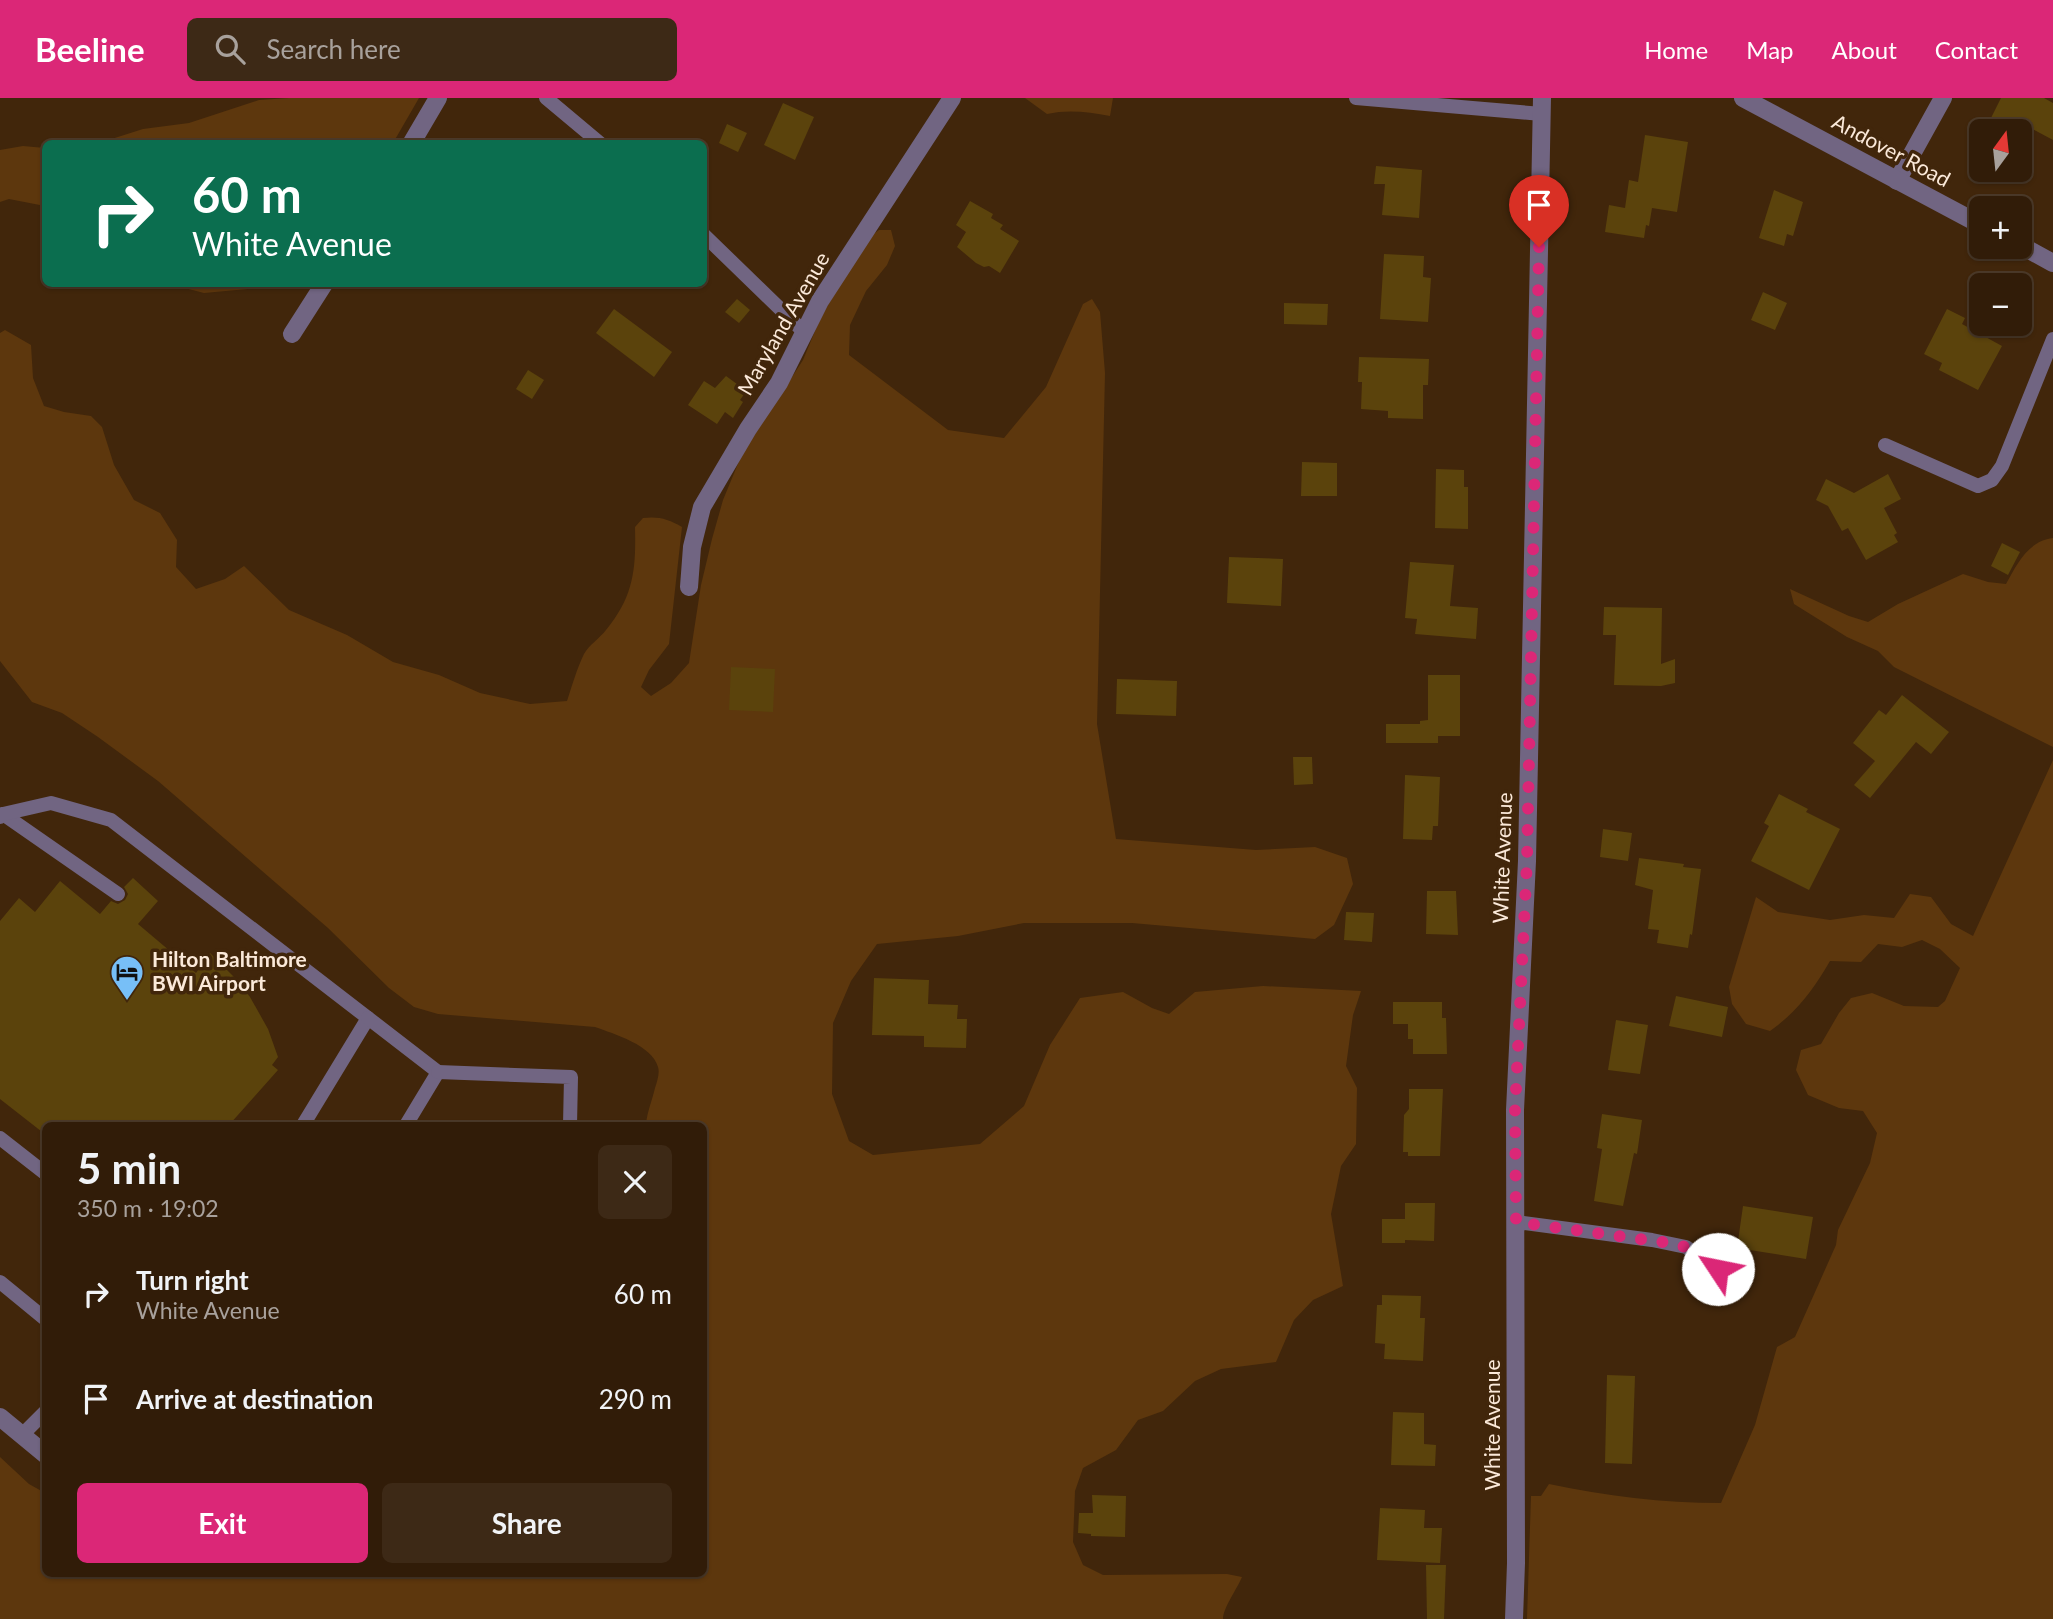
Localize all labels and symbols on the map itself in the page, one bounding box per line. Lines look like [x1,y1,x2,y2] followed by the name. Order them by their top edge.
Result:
[1828,108,1955,191] street label: Andover Road
[1969,119,2032,182] north arrow
[1509,175,1569,247] pin
[732,247,834,399] street label: Maryland Avenue
[1487,792,1516,924] street label: White Avenue
[152,946,307,995] place label: Hilton Baltimore BWI Airport
[108,953,146,1002] hotel icon: Hilton Baltimore BWI Airport
[1681,1232,1755,1306] position arrow
[1479,1359,1504,1491] street label: White Avenue

